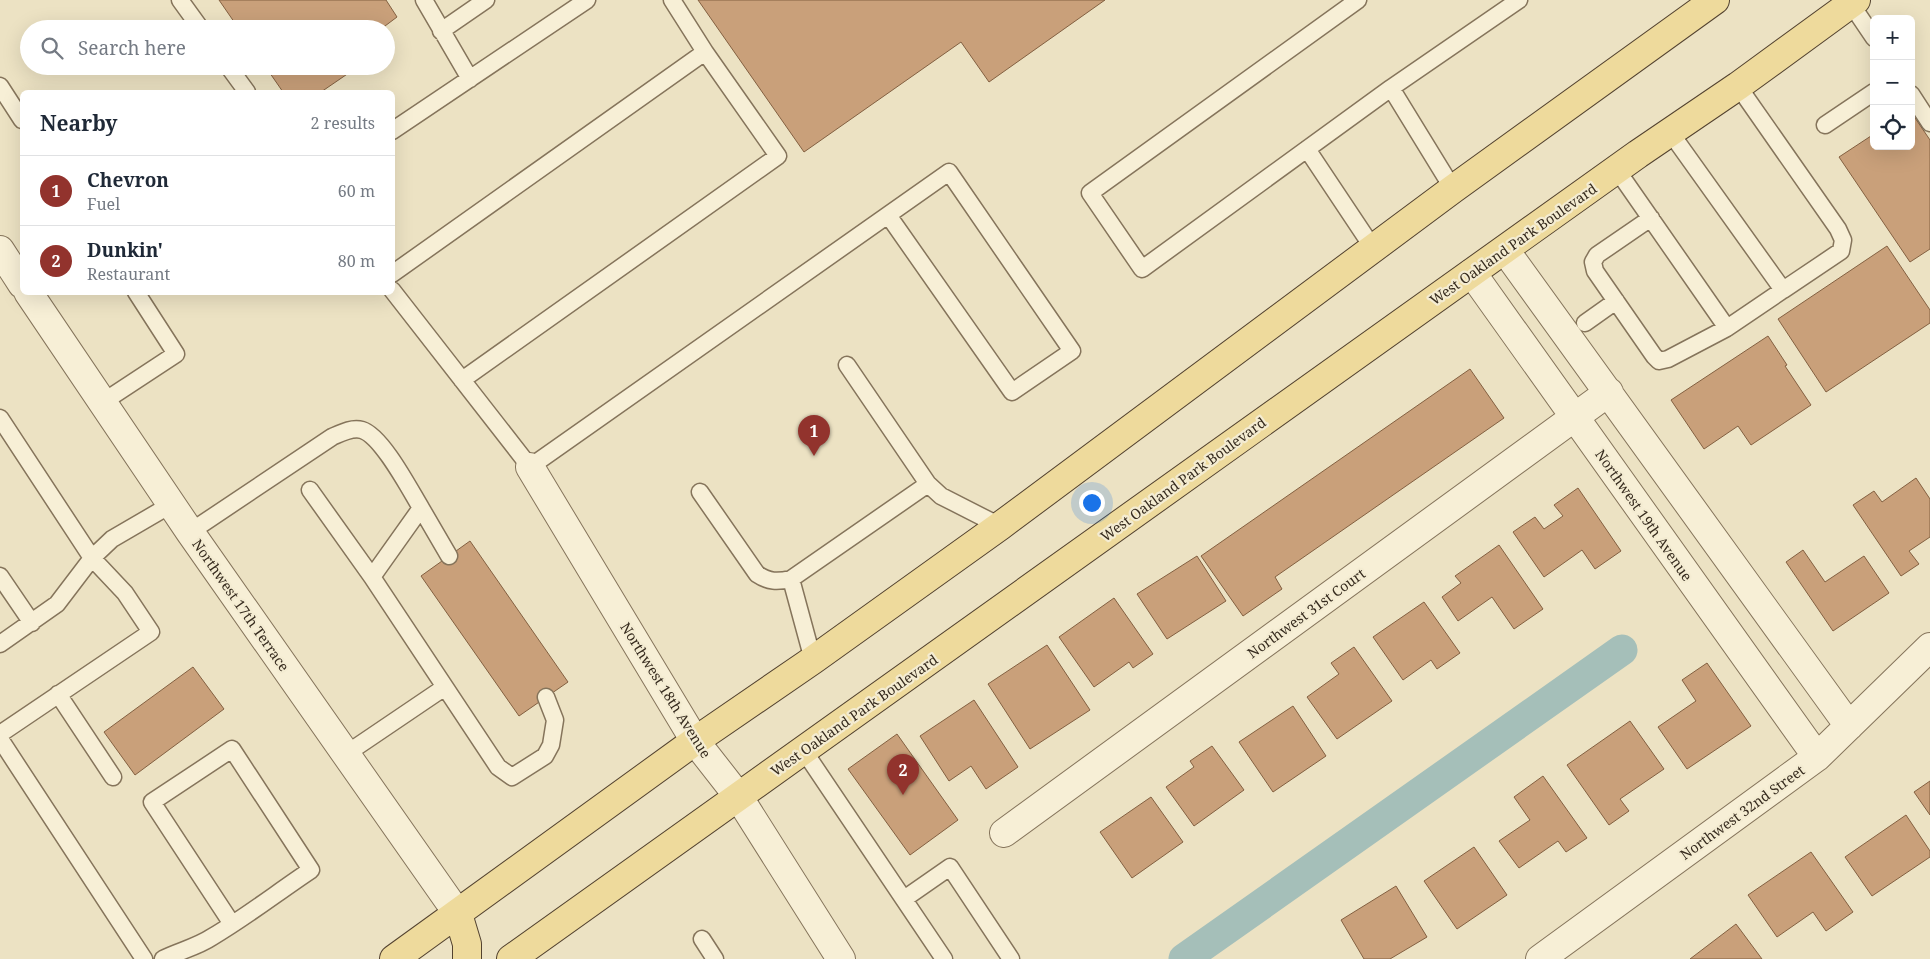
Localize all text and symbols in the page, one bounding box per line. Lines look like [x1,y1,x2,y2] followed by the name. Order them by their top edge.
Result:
[1870,15,1915,150] map controls
[1870,15,1915,60] button: +
[20,20,395,75] search box
[38,34,66,62] icon: search
[78,35,186,61] text: Search here
[1870,60,1915,105] button: −
[1870,105,1915,150] button: locate
[40,109,118,137] text: Nearby
[311,112,375,134] text: 2 results
[87,167,169,193] text: Chevron
[1426,179,1601,309] street label: West Oakland Park Boulevard
[51,180,61,202] text: 1
[338,180,375,202] text: 60 m
[87,193,120,215] text: Fuel
[87,237,163,263] text: Dunkin'
[51,250,61,272] text: 2
[338,250,375,272] text: 80 m
[87,263,170,285] text: Restaurant
[1097,412,1270,545] street label: West Oakland Park Boulevard
[798,415,830,456] pin: 1
[1591,445,1697,585] street label: Northwest 19th Avenue
[1079,490,1105,516] your location
[188,535,294,675] street label: Northwest 17th Terrace
[1243,564,1369,662] street label: Northwest 31st Court
[616,618,716,762] street label: Northwest 18th Avenue
[767,650,942,780] street label: West Oakland Park Boulevard
[887,754,919,795] pin: 2
[1676,760,1808,864] street label: Northwest 32nd Street

